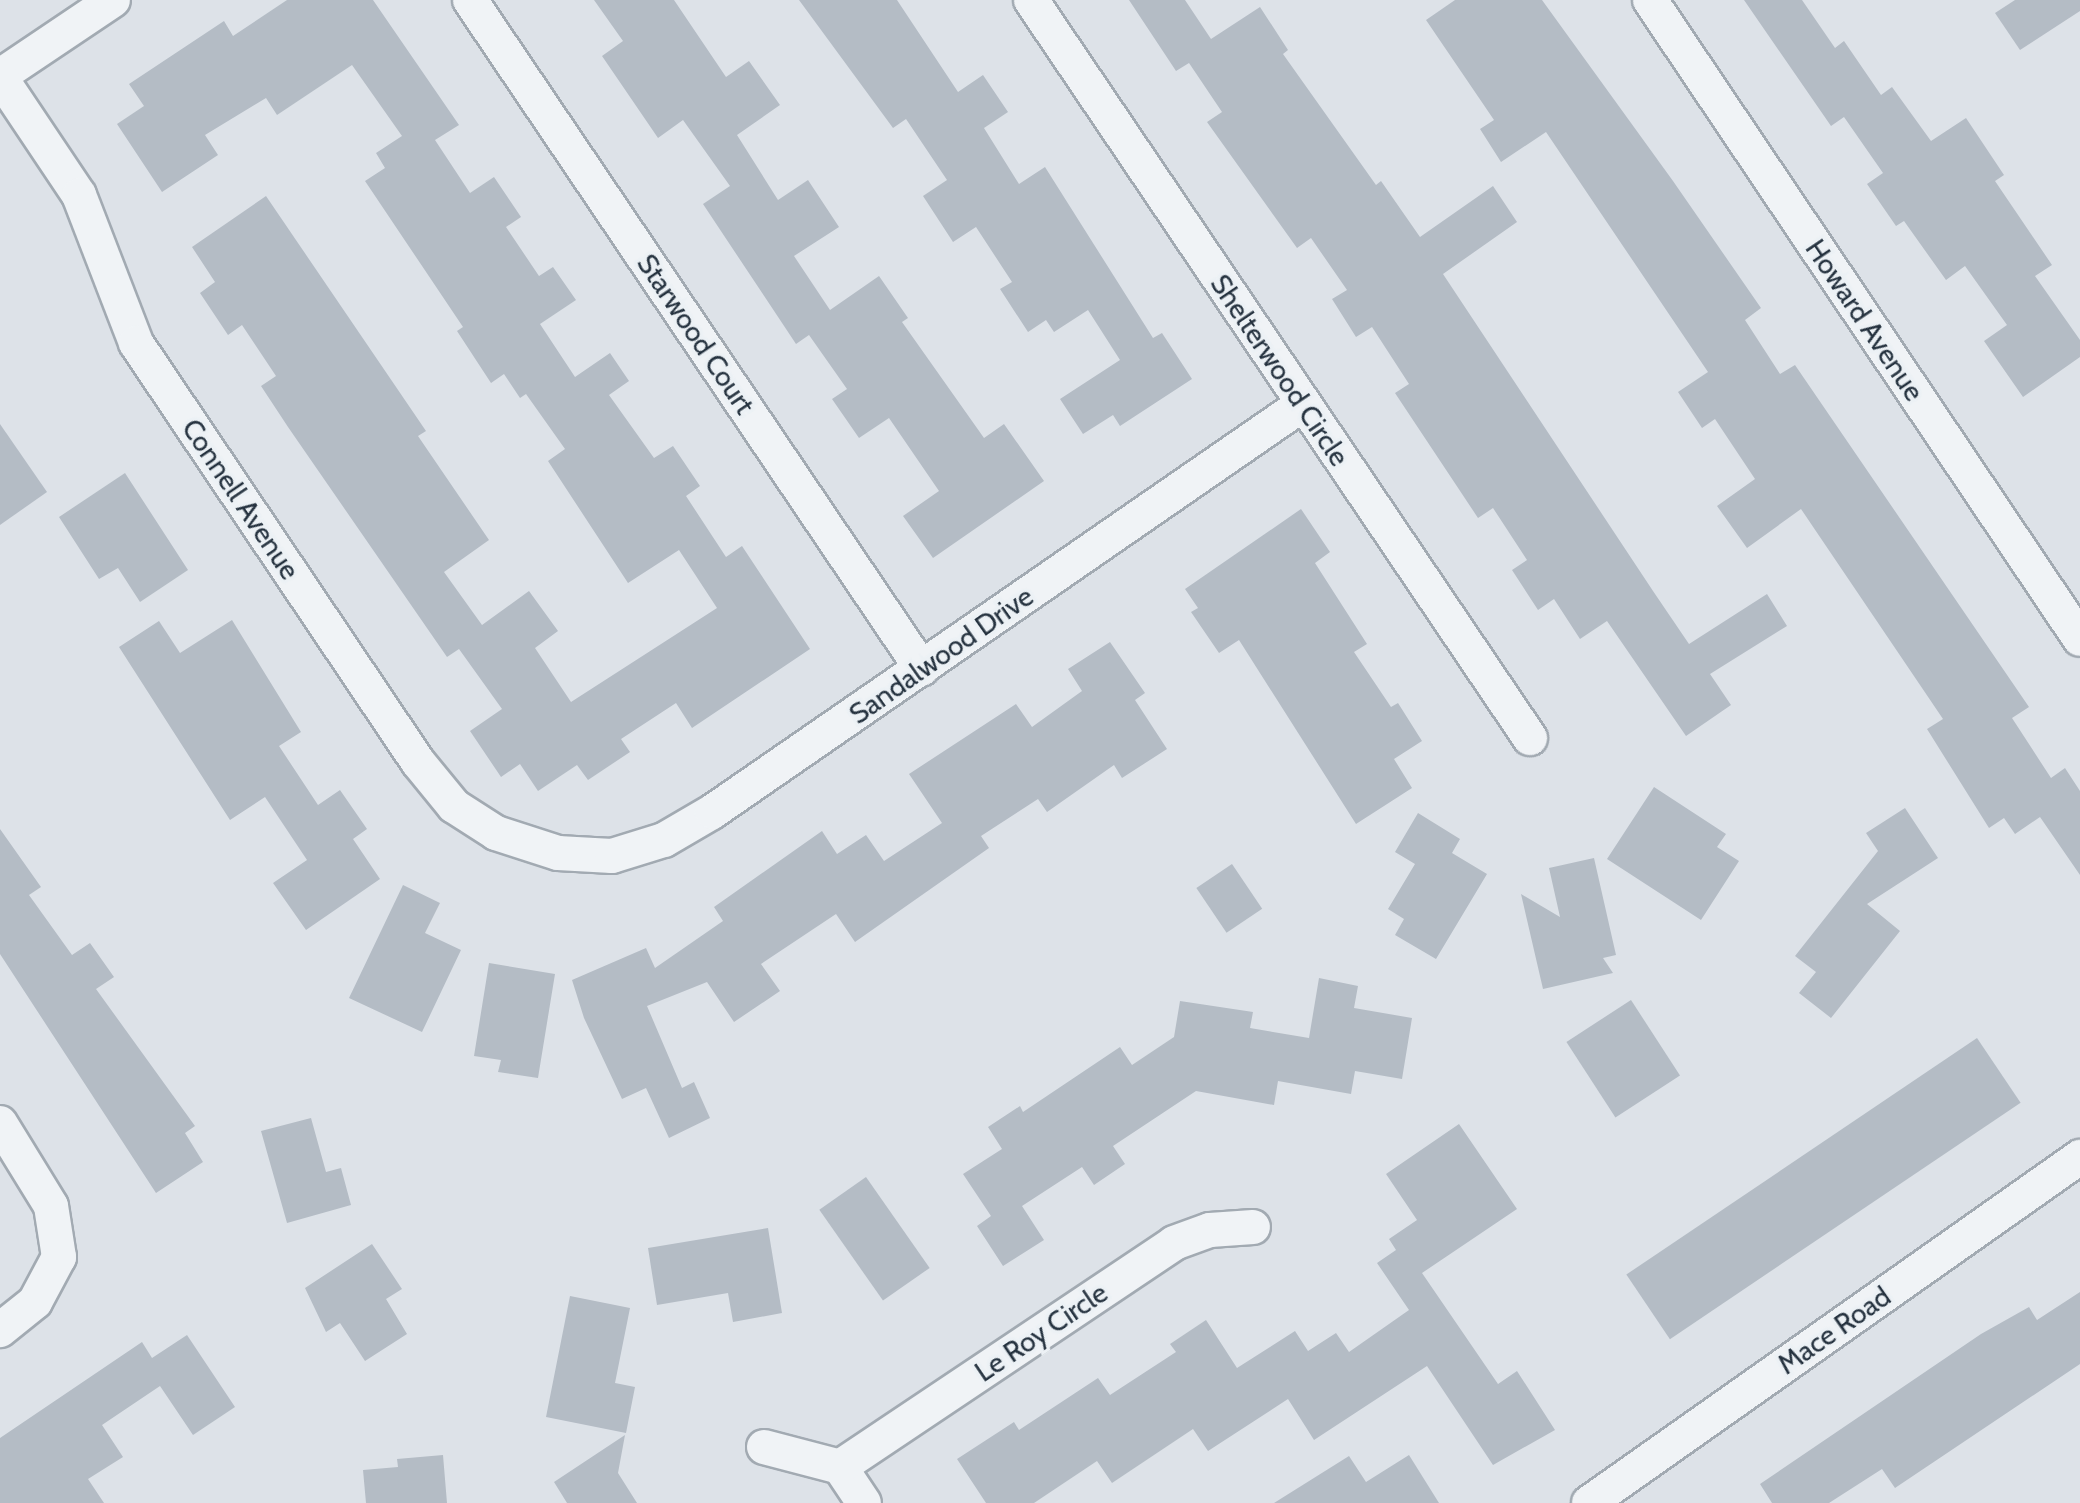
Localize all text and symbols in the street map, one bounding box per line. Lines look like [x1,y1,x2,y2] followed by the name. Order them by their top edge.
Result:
[1799,233,1931,407] street label: Howard Avenue
[630,248,762,420] street label: Starwood Court
[1204,268,1356,472] street label: Shelterwood Circle
[175,412,307,586] street label: Connell Avenue
[843,579,1039,731] street label: Sandalwood Drive
[968,1275,1114,1389] street label: Le Roy Circle
[1771,1279,1897,1381] street label: Mace Road

